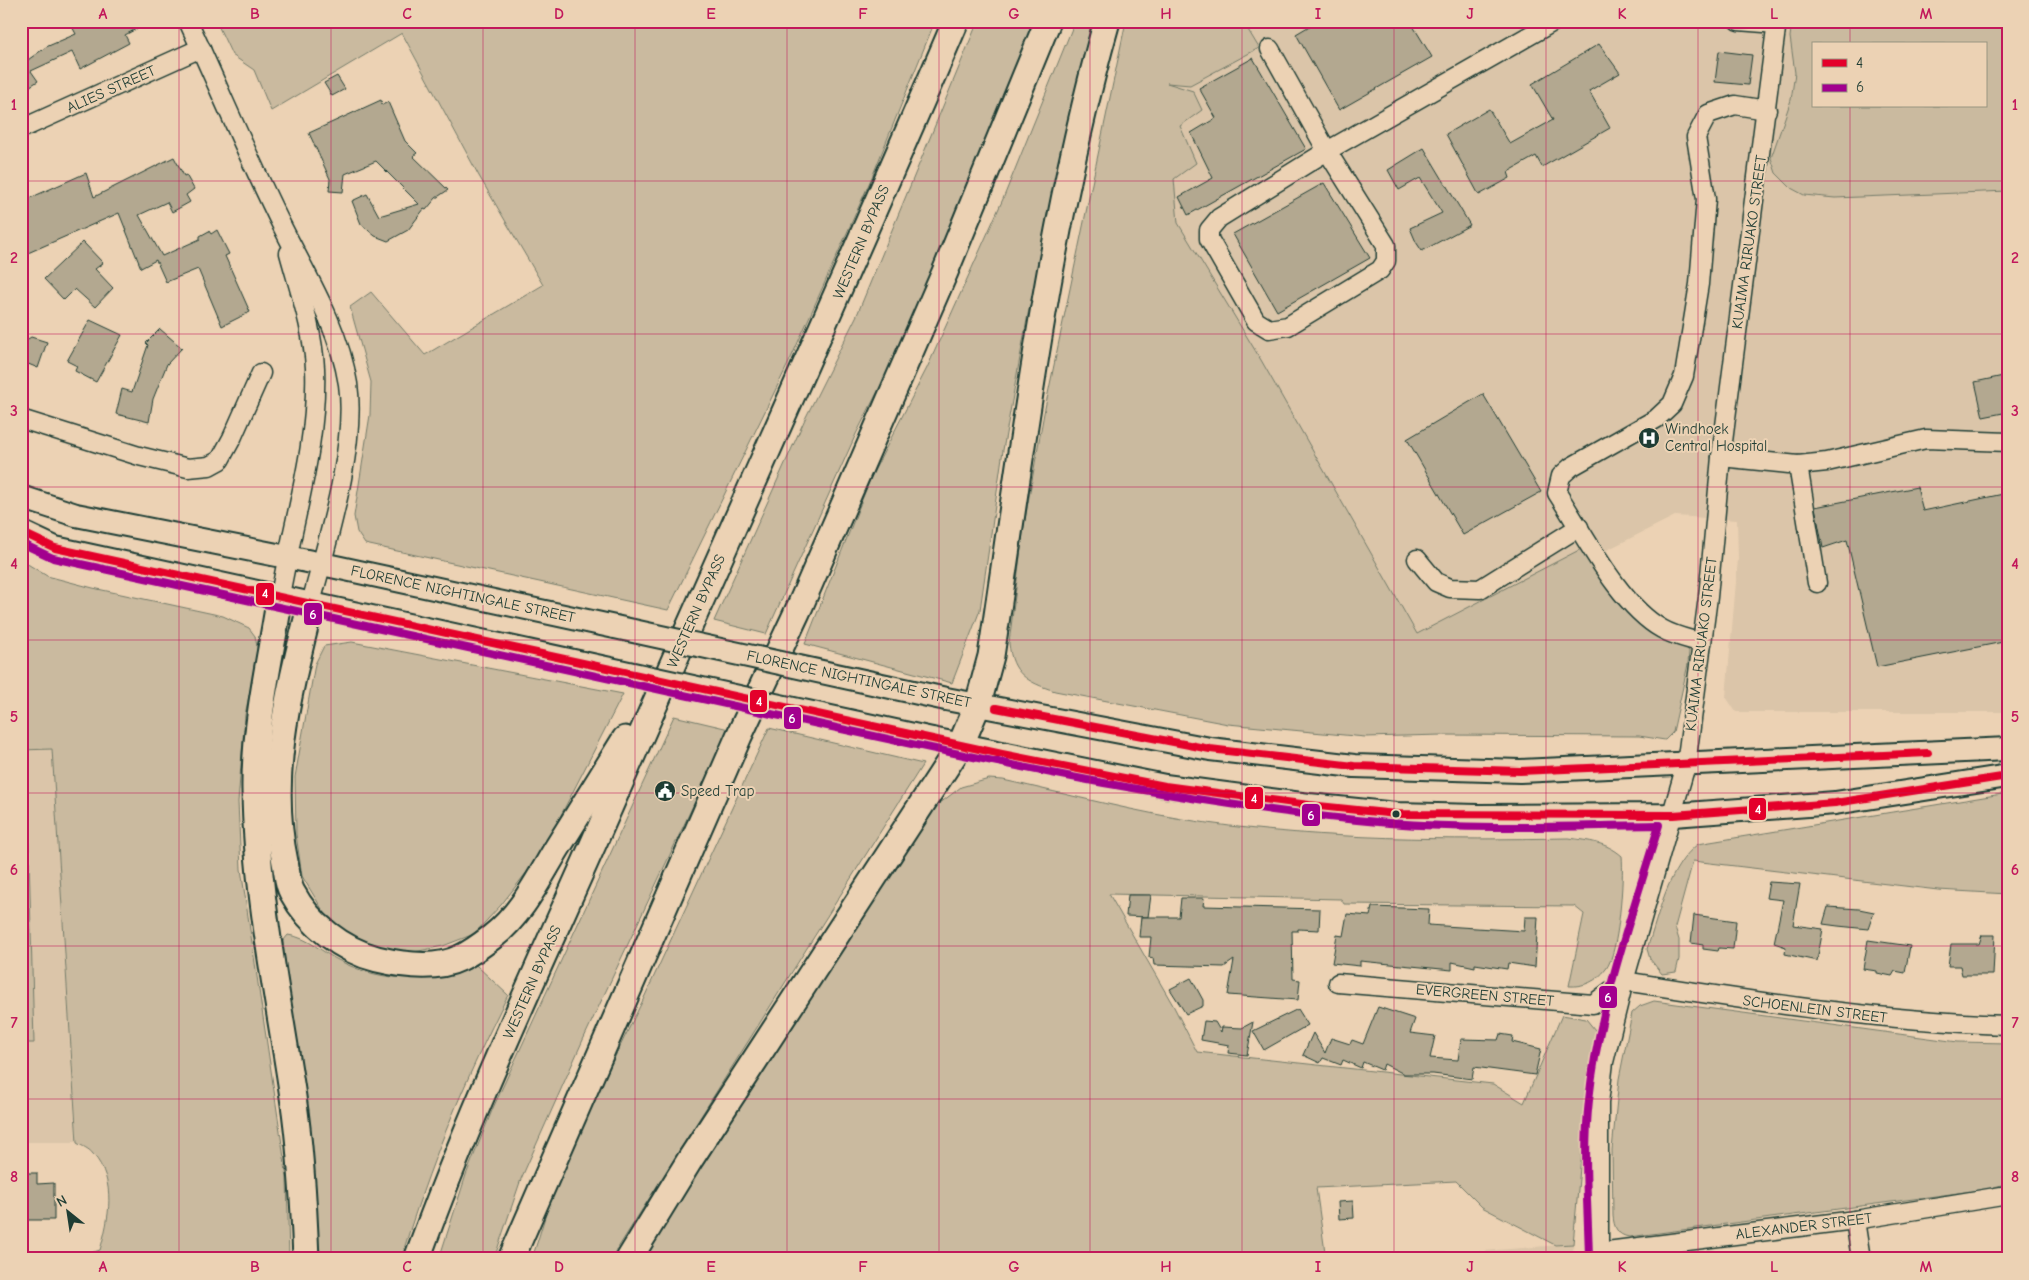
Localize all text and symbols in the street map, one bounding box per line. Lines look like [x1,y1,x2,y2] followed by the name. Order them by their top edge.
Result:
[99,5,108,23] text: A
[250,5,260,23] text: B
[402,5,412,23] text: C
[554,5,564,23] text: D
[706,5,716,23] text: E
[858,5,868,23] text: F
[1008,5,1020,23] text: G
[1160,5,1172,23] text: H
[1315,5,1321,23] text: I
[1466,5,1474,23] text: J
[1617,5,1627,23] text: K
[1770,5,1778,23] text: L
[1920,5,1933,23] text: M
[1812,42,1986,108] legend
[1856,54,1863,72] text: 4
[64,61,158,117] street label: ALIES STREET
[1856,78,1864,96] text: 6
[11,96,17,114] text: 1
[2012,96,2018,114] text: 1
[1728,154,1770,330] street label: KUAIMA RIRUAKO STREET
[829,182,893,302] street label: WESTERN BYPASS
[10,249,18,267] text: 2
[2011,249,2019,267] text: 2
[10,402,18,420] text: 3
[2011,402,2019,420] text: 3
[1665,420,1767,455] place label: Windhoek Central Hospital
[1637,426,1661,450] hospital icon: Windhoek Central Hospital
[663,551,729,671] street label: WESTERN BYPASS
[10,555,18,573] text: 4
[2011,555,2019,573] text: 4
[1681,556,1721,732] street label: KUAIMA RIRUAKO STREET
[349,561,577,627] street label: FLORENCE NIGHTINGALE STREET
[255,582,275,606] line badge: 4
[262,585,269,602] text: 4
[303,602,323,626] line badge: 6
[309,606,317,623] text: 6
[745,646,973,712] street label: FLORENCE NIGHTINGALE STREET
[749,689,768,713] line badge: 4
[756,693,763,710] text: 4
[783,706,802,730] line badge: 6
[10,708,18,726] text: 5
[2011,708,2019,726] text: 5
[788,710,796,727] text: 6
[653,779,677,803] public building icon: Speed Trap
[681,782,754,800] place label: Speed Trap
[1244,786,1264,810] line badge: 4
[1251,790,1258,807] text: 4
[1748,797,1767,821] line badge: 4
[1755,801,1762,818] text: 4
[1301,803,1321,827] line badge: 6
[1307,807,1315,824] text: 6
[1391,809,1401,819] unlabelled marker
[10,861,18,879] text: 6
[2011,861,2019,879] text: 6
[499,922,565,1042] street label: WESTERN BYPASS
[1415,980,1555,1010] street label: EVERGREEN STREET
[1598,985,1618,1009] line badge: 6
[1604,989,1612,1006] text: 6
[1742,991,1888,1027] street label: SCHOENLEIN STREET
[10,1014,18,1032] text: 7
[2011,1014,2019,1032] text: 7
[10,1168,18,1186] text: 8
[2011,1168,2019,1186] text: 8
[42,1188,92,1238] north arrow
[54,1192,70,1211] text: N
[1735,1209,1874,1243] street label: ALEXANDER STREET
[99,1258,108,1276] text: A
[250,1258,260,1276] text: B
[402,1258,412,1276] text: C
[554,1258,564,1276] text: D
[706,1258,716,1276] text: E
[858,1258,868,1276] text: F
[1008,1258,1020,1276] text: G
[1160,1258,1172,1276] text: H
[1315,1258,1321,1276] text: I
[1466,1258,1474,1276] text: J
[1617,1258,1627,1276] text: K
[1770,1258,1778,1276] text: L
[1920,1258,1933,1276] text: M

